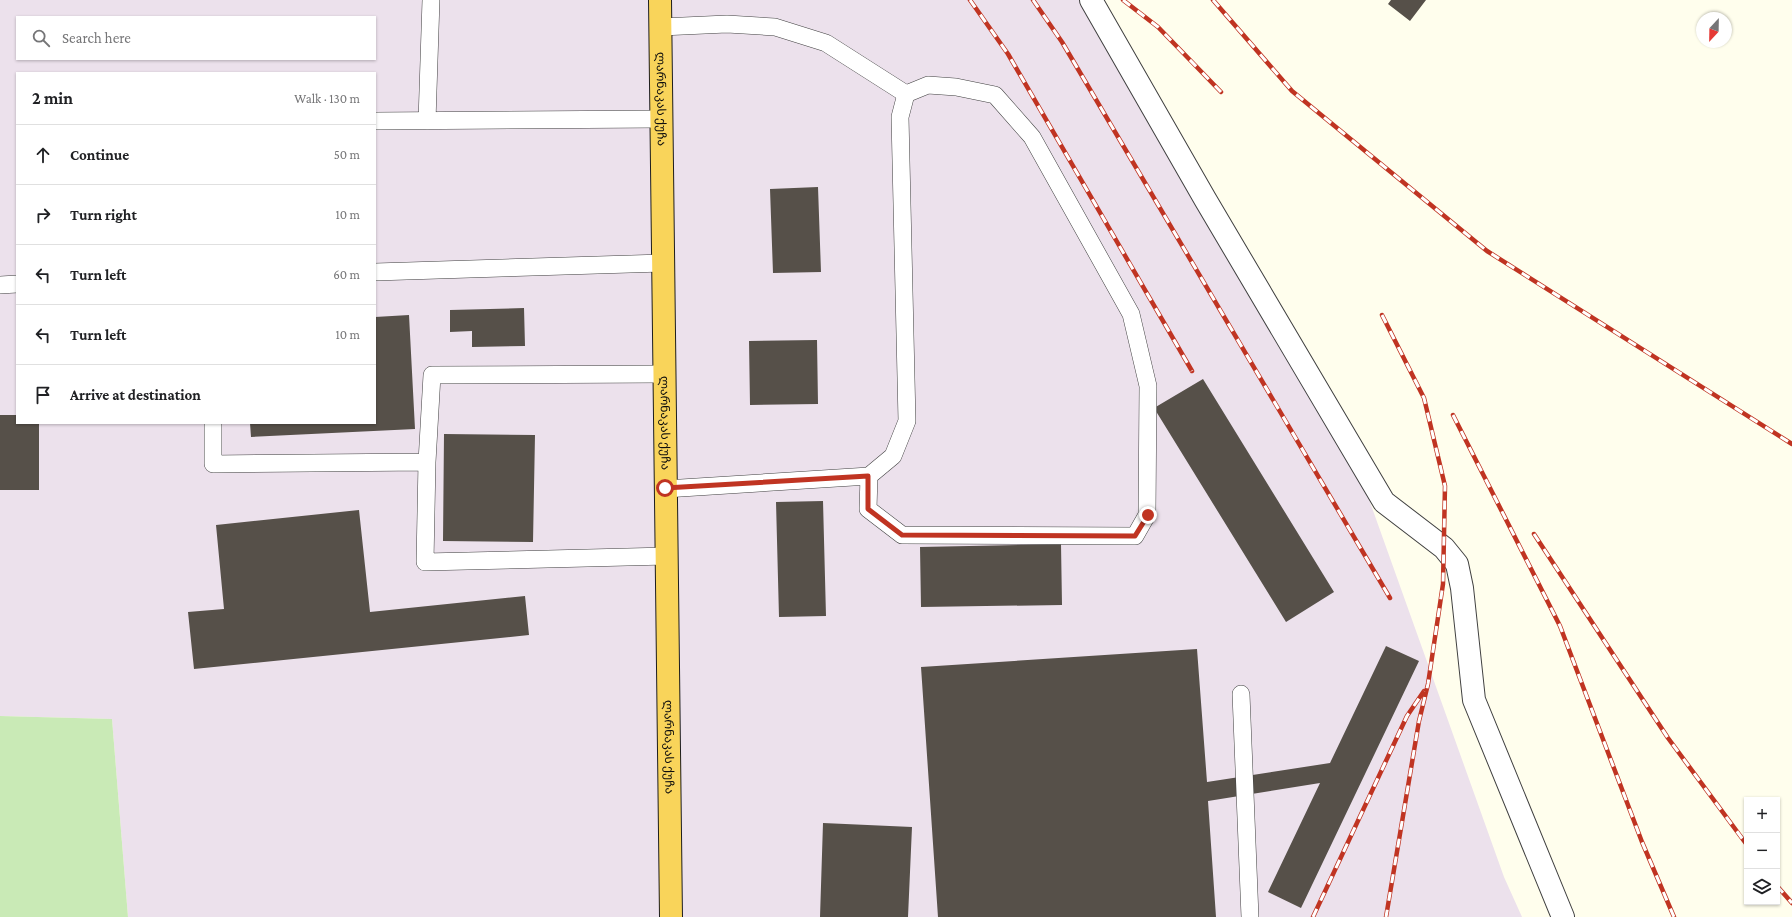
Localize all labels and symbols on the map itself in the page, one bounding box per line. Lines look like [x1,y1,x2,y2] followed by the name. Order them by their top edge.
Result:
[1696,12,1732,48] north arrow
[653,52,669,146] street label: ლარნაკას ქუჩა
[657,376,673,470] street label: ლარნაკას ქუჩა
[656,479,674,497] route start
[1139,506,1157,524] route end
[660,700,677,794] street label: ლარნაკას ქუჩა

